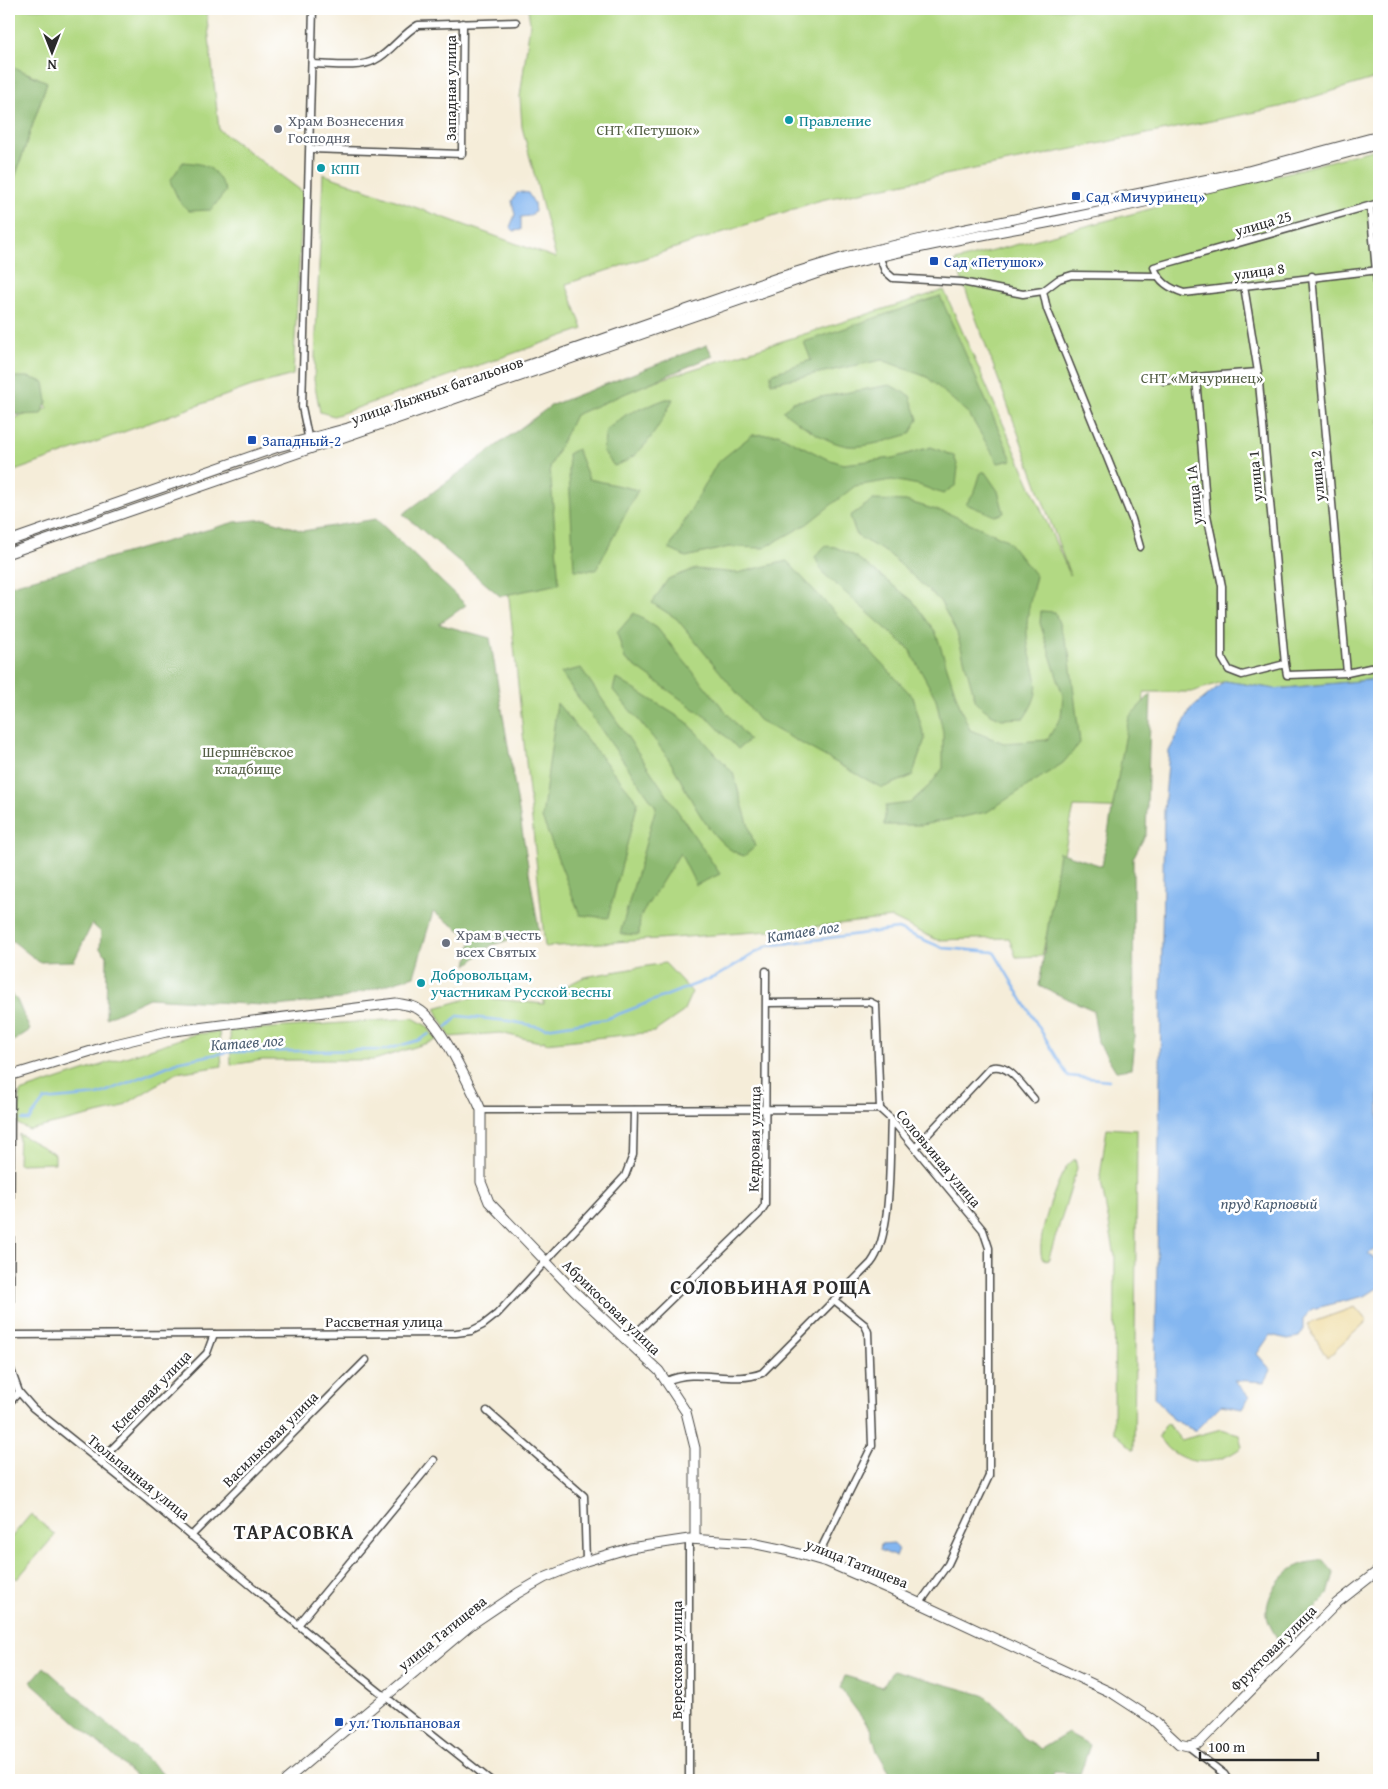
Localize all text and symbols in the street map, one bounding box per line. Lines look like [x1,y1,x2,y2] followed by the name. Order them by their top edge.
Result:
[28,28,78,78] north arrow
[440,34,461,141] street label: Западная улица
[47,55,57,75] text: N
[288,110,404,148] place label: Храм Вознесения Господня
[799,110,871,131] place label: Правление
[783,114,795,126] marker: Правление
[596,119,700,140] park label: СНТ «Петушок»
[272,123,284,135] marker: Храм Вознесения Господня
[331,158,360,179] place label: КПП
[315,162,327,174] marker: КПП
[1086,186,1205,207] place label: Сад «Мичуринец»
[1070,190,1082,202] marker: Сад «Мичуринец»
[1231,205,1294,241] street label: улица 25
[944,251,1044,272] place label: Сад «Петушок»
[928,255,940,267] marker: Сад «Петушок»
[1231,257,1286,285] street label: улица 8
[347,351,526,430] street label: улица Лыжных батальонов
[1141,367,1263,388] park label: СНТ «Мичуринец»
[262,430,341,451] place label: Западный-2
[246,434,258,446] marker: Западный-2
[1242,450,1268,503] street label: улица 1
[1304,450,1330,503] street label: улица 2
[1180,464,1208,527] street label: улица 1А
[202,741,294,779] park label: Шершнёвское кладбище
[765,913,841,949] water label: Катаев лог
[456,924,541,962] place label: Храм в честь всех Святых
[440,937,452,949] marker: Храм в честь всех Святых
[430,964,612,1002] place label: Добровольцам, участникам Русской весны
[415,977,427,989] marker: Добровольцам, участникам Русской весны
[210,1027,284,1057] water label: Катаев лог
[743,1085,765,1192] street label: Кедровая улица
[892,1104,987,1212] street label: Соловьиная улица
[1220,1191,1318,1215] water label: пруд Карповый
[558,1254,666,1360] street label: Абрикосовая улица
[670,1272,872,1301] district label: СОЛОВЬИНАЯ РОЩА
[325,1311,444,1332] street label: Рассветная улица
[106,1345,196,1437] street label: Кленовая улица
[217,1386,323,1492] street label: Васильковая улица
[83,1429,195,1525] street label: Тюльпанная улица
[234,1517,354,1546] district label: ТАРАСОВКА
[802,1533,912,1593] street label: улица Татищева
[392,1590,491,1676] street label: улица Татищева
[666,1600,687,1719] street label: Вересковая улица
[1225,1600,1321,1696] street label: Фруктовая улица
[348,1712,461,1733] place label: ул. Тюльпановая
[333,1716,345,1728] marker: ул. Тюльпановая
[1200,1729,1318,1761] scale bar
[1208,1736,1246,1757] text: 100 m

